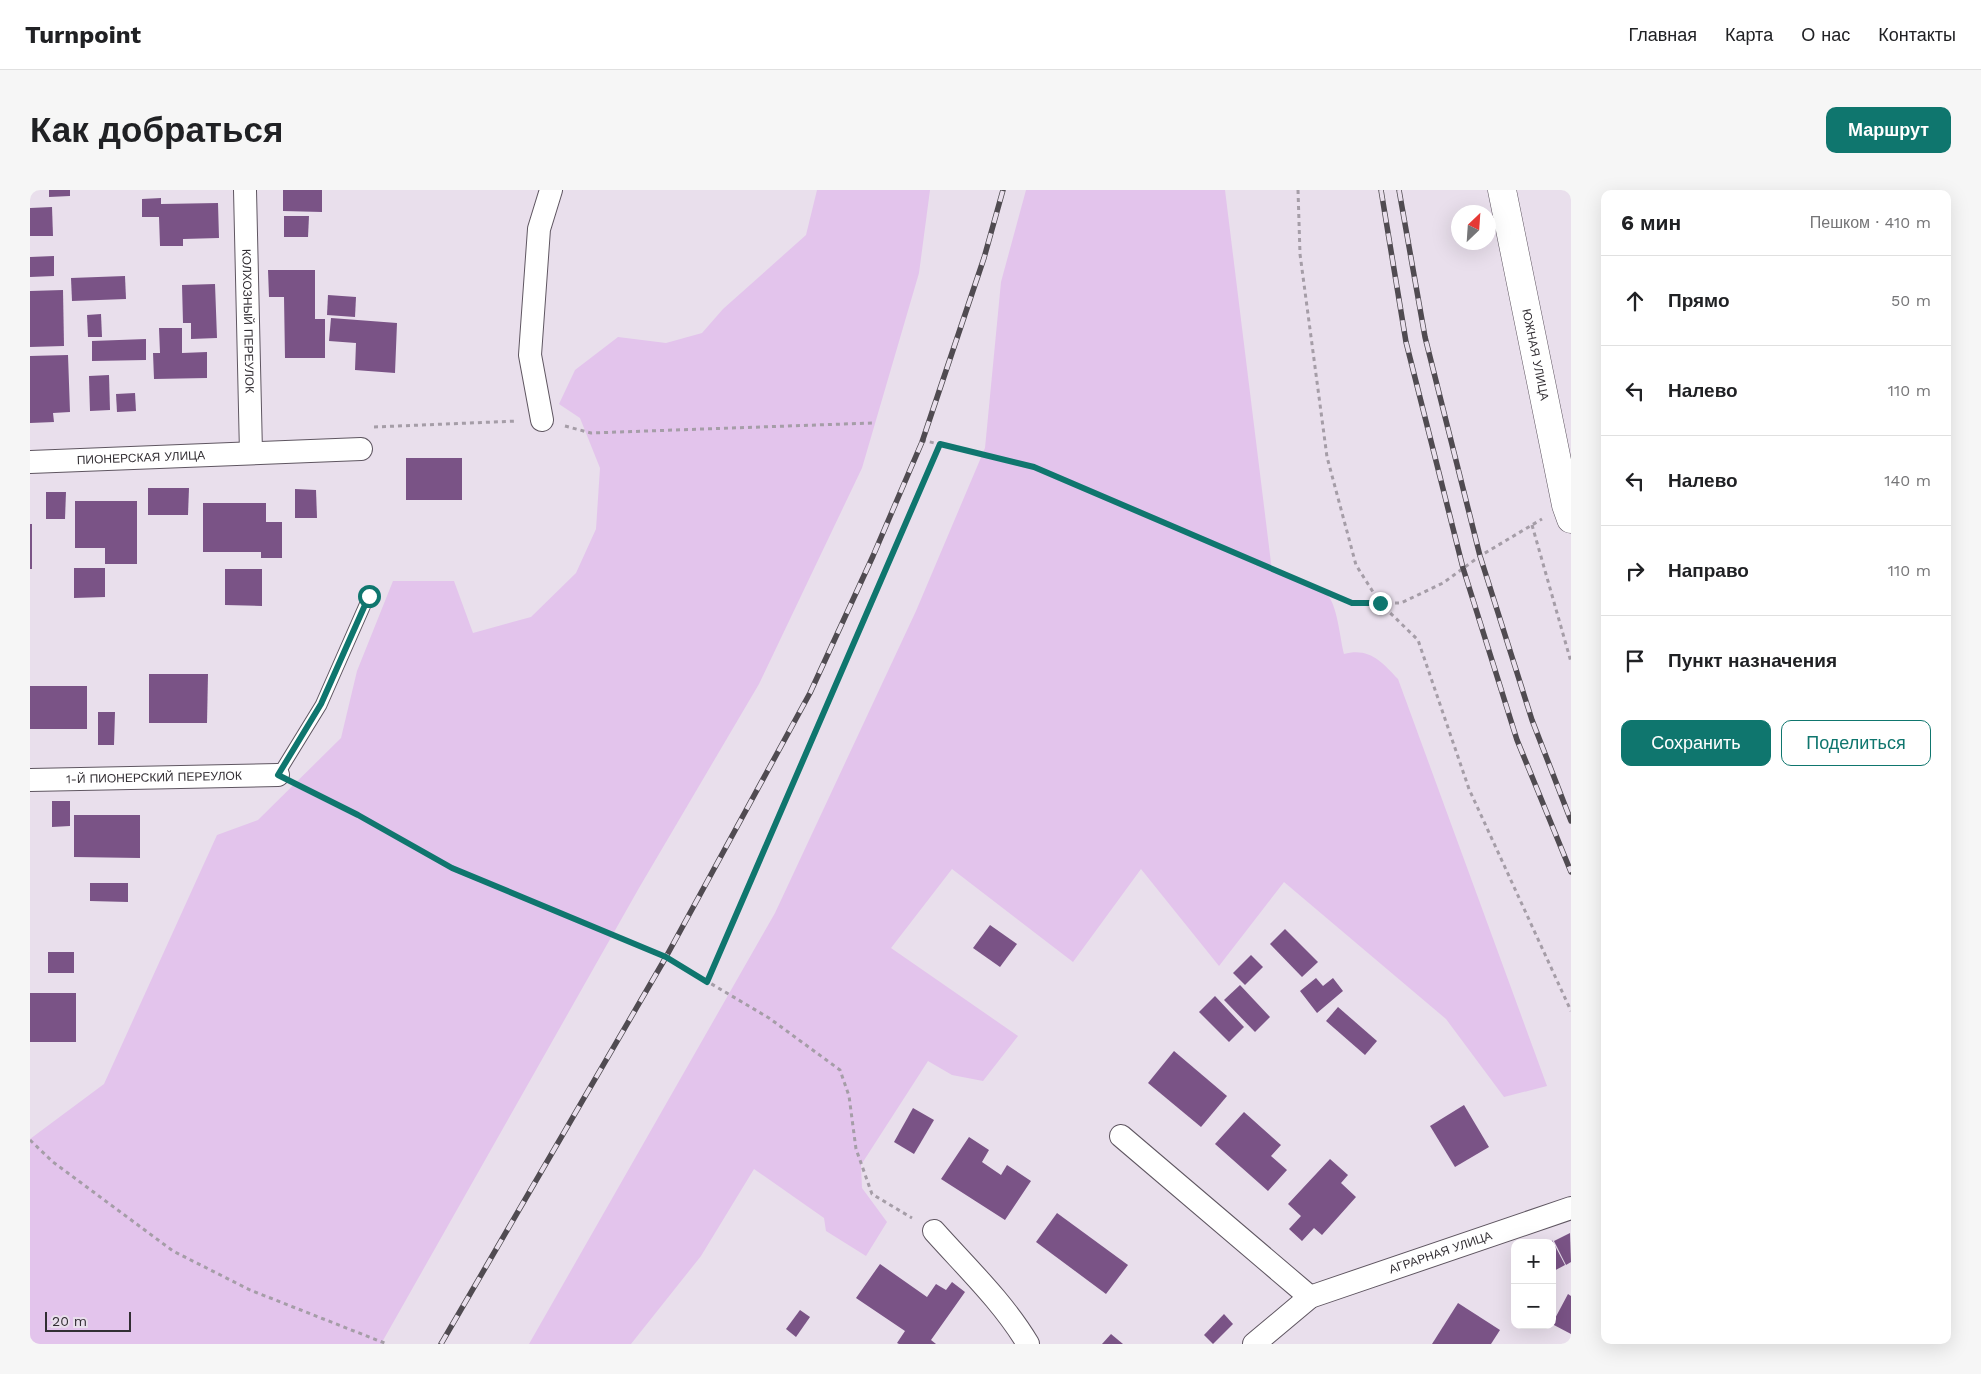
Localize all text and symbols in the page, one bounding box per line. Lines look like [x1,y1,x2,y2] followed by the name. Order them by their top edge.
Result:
[25,21,141,49] text: Turnpoint
[1628,24,1697,45] text: Главная
[1725,24,1773,45] text: Карта
[1801,24,1850,45] text: О нас
[1878,24,1956,45] text: Контакты
[1826,107,1951,153] button: Маршрут
[30,109,283,151] text: Как добраться
[1451,205,1496,250] north arrow
[1621,210,1681,235] text: 6 мин
[1810,213,1931,232] text: Пешком · 410 m
[239,249,257,393] street label: КОЛХОЗНЫЙ ПЕРЕУЛОК
[1621,287,1649,315] icon: ahead
[1668,289,1730,312] text: Прямо
[1891,291,1931,310] text: 50 m
[1519,308,1552,402] street label: ЮЖНАЯ УЛИЦА
[1621,377,1649,405] icon: left
[1668,379,1738,402] text: Налево
[1888,381,1931,400] text: 110 m
[77,448,205,467] street label: ПИОНЕРСКАЯ УЛИЦА
[1621,467,1649,495] icon: left
[1668,469,1738,492] text: Налево
[1884,471,1931,490] text: 140 m
[1621,557,1649,585] icon: right
[1668,559,1749,582] text: Направо
[1888,561,1931,580] text: 110 m
[358,585,381,608] route start
[1369,592,1392,615] route end
[1621,647,1649,675] icon: arrive
[1668,649,1837,672] text: Пункт назначения
[1621,720,1771,766] button: Сохранить
[1781,720,1931,766] button: Поделиться
[66,769,242,786] street label: 1-Й ПИОНЕРСКИЙ ПЕРЕУЛОК
[1387,1228,1494,1277] street label: АГРАРНАЯ УЛИЦА
[1511,1239,1556,1329] map controls
[1511,1239,1556,1284] button: +
[1511,1284,1556,1329] button: −
[45,1309,131,1332] scale bar
[52,1313,87,1329] text: 20 m

